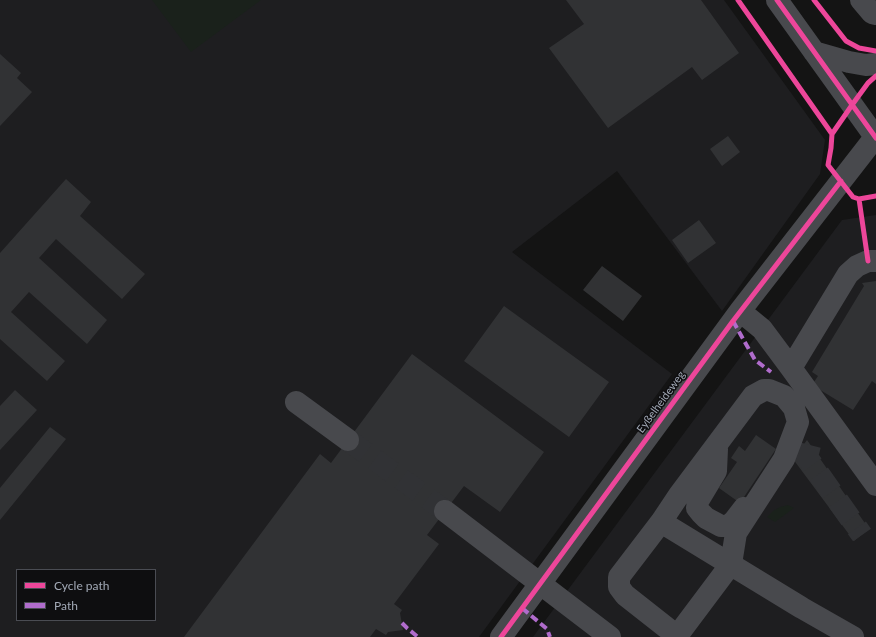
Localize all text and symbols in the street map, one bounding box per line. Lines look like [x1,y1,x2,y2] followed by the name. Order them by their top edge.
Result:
[634,369,688,435] street label: Eyßelheideweg
[16,569,156,621] legend
[54,578,109,593] text: Cycle path
[54,598,78,613] text: Path

